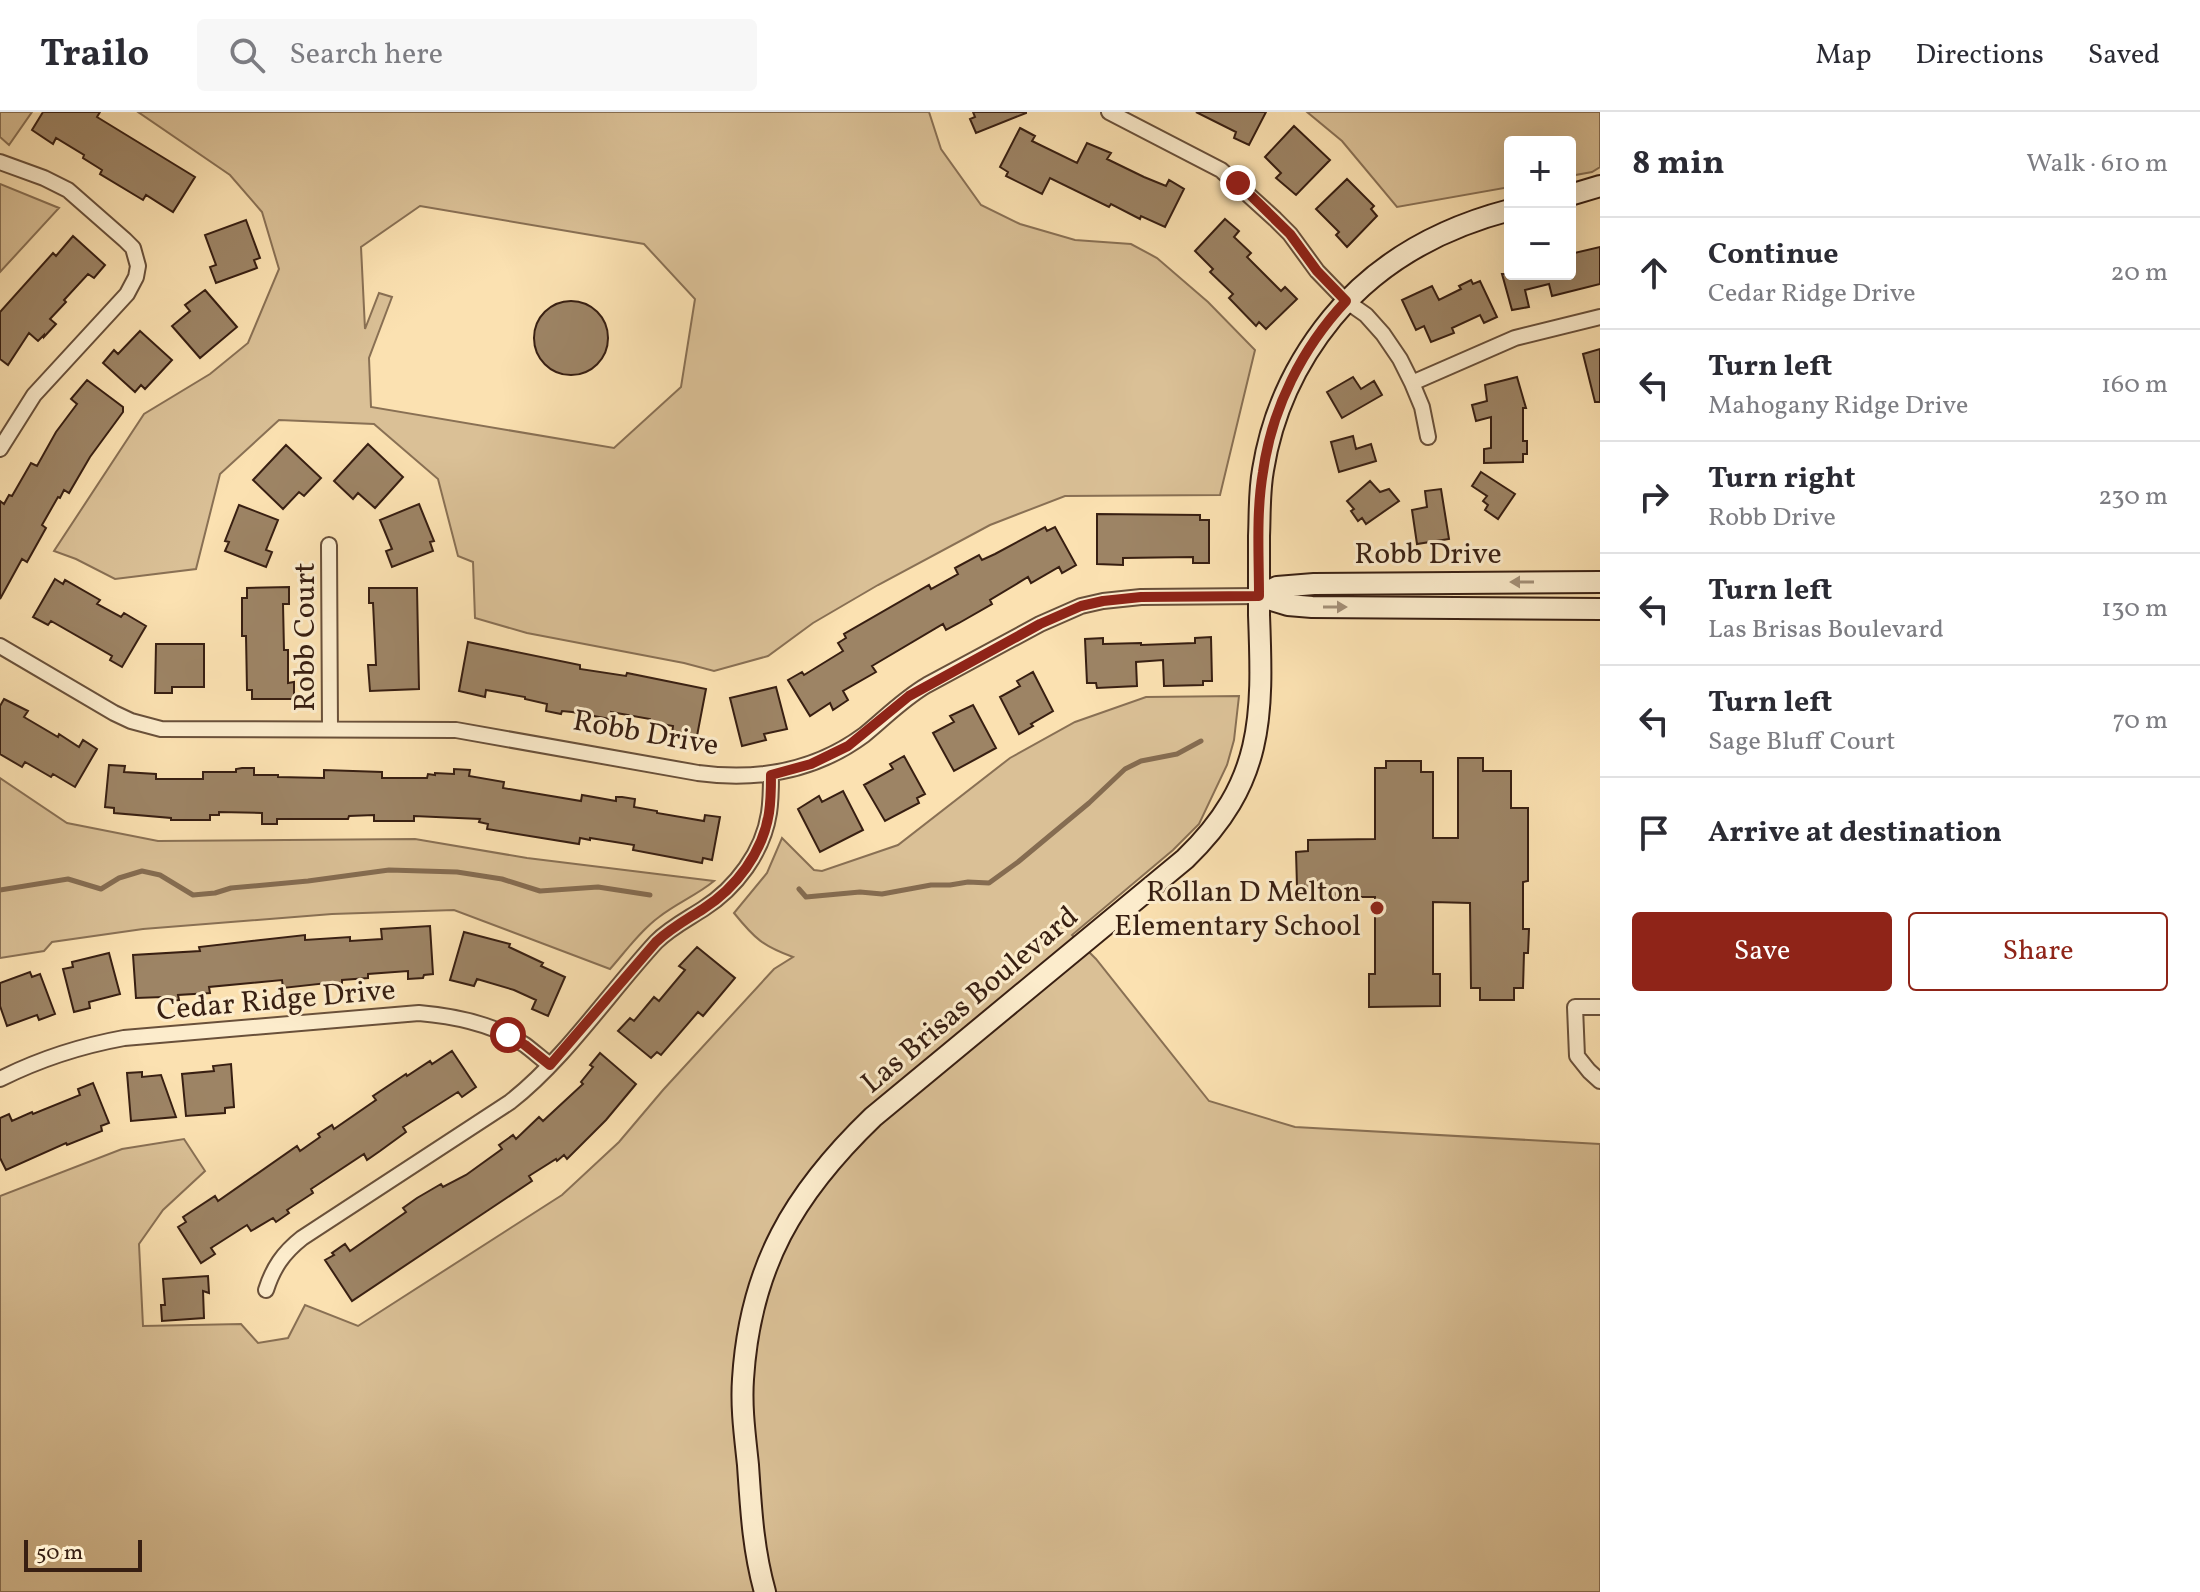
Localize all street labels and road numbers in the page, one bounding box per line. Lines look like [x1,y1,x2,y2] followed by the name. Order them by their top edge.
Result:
[1354,534,1502,576] street label: Robb Drive
[285,562,327,712] street label: Robb Court
[569,700,722,767] street label: Robb Drive
[853,897,1088,1104] street label: Las Brisas Boulevard
[155,970,397,1032] street label: Cedar Ridge Drive

